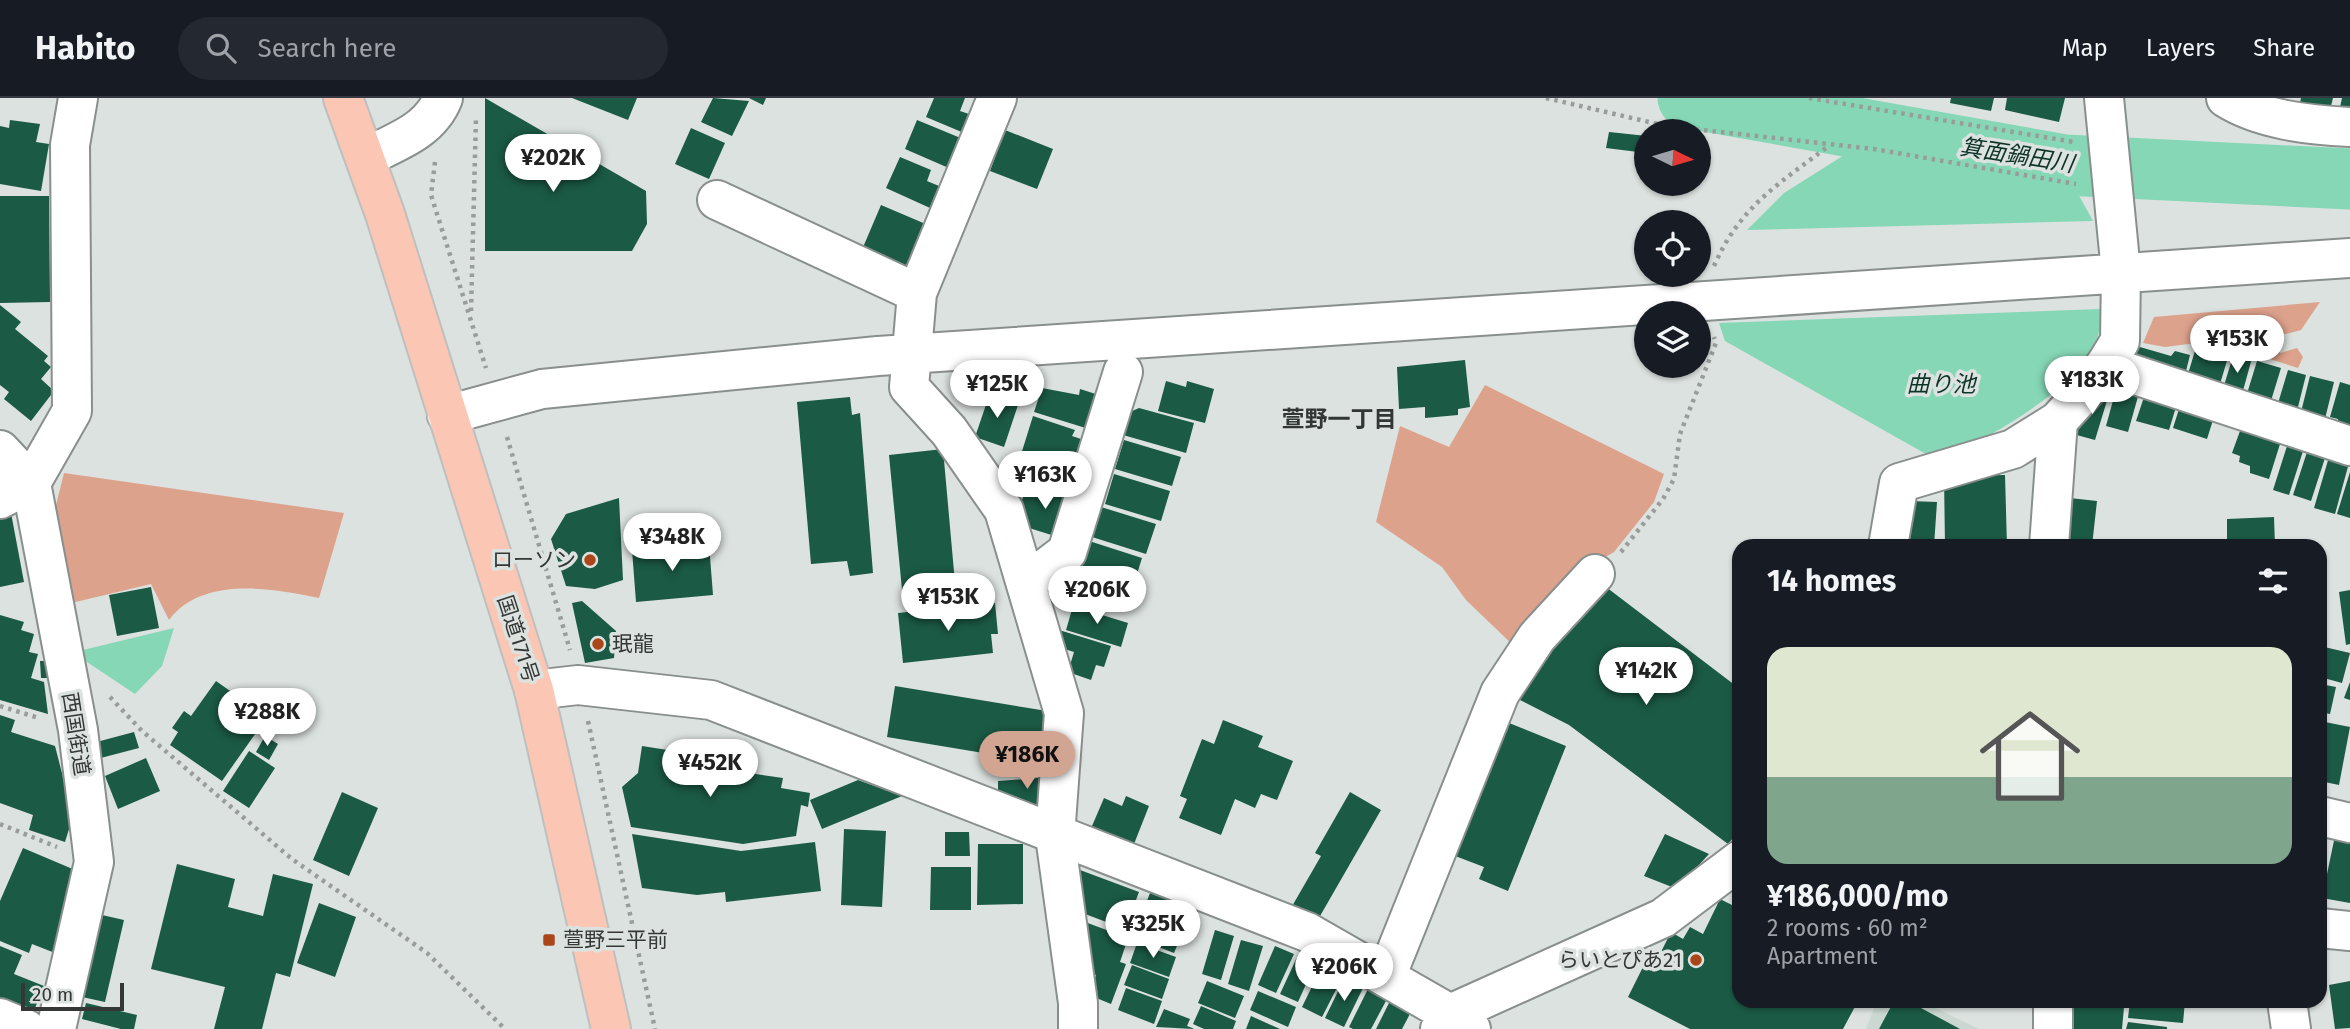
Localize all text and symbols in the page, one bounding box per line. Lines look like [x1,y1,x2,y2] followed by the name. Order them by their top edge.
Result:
[178,17,668,80] search box
[35,28,136,68] text: Habito
[202,29,240,67] icon: search
[258,33,396,64] text: Search here
[2062,34,2108,62] text: Map
[2146,34,2215,62] text: Layers
[2253,34,2315,62] text: Share
[1634,119,1712,196] north arrow
[1634,119,1711,378] map controls
[1958,132,2079,178] water label: 箕面鍋田川
[504,134,602,194] pin: ¥202K
[521,143,585,171] text: ¥202K
[1634,210,1711,287] button: locate
[1634,301,1711,378] button: layers
[2188,316,2286,375] pin: ¥153K
[2206,324,2268,352] text: ¥153K
[2043,356,2141,416] pin: ¥183K
[948,360,1046,420] pin: ¥125K
[2061,365,2123,393] text: ¥183K
[966,369,1028,397] text: ¥125K
[1907,370,1978,398] water label: 曲り池
[1282,405,1397,433] district label: 萱野一丁目
[996,452,1094,511] pin: ¥163K
[1014,460,1076,488] text: ¥163K
[623,514,721,573] pin: ¥348K
[639,522,705,550] text: ¥348K
[492,547,576,573] place label: ローソン
[582,552,598,568] marker: ローソン
[2254,562,2292,600] icon: filters
[1767,563,1896,599] text: 14 homes
[1048,566,1146,626] pin: ¥206K
[899,574,997,633] pin: ¥153K
[1064,575,1130,603] text: ¥206K
[917,582,979,610] text: ¥153K
[492,592,544,686] street label: 国道171号
[612,631,654,657] place label: 珉龍
[590,636,606,652] marker: 珉龍
[1597,648,1695,707] pin: ¥142K
[1615,656,1677,684] text: ¥142K
[218,688,316,748] pin: ¥288K
[57,690,95,778] street label: 西国街道
[1967,693,2093,819] icon: home
[234,697,300,725] text: ¥288K
[978,732,1076,791] pin: ¥186K
[661,740,759,799] pin: ¥452K
[995,740,1059,768] text: ¥186K
[678,748,742,776] text: ¥452K
[1767,878,1948,914] text: ¥186,000/mo
[1104,900,1202,960] pin: ¥325K
[1121,909,1185,937] text: ¥325K
[1767,914,1928,942] text: 2 rooms · 60 m²
[563,927,668,953] place label: 萱野三平前
[541,932,557,948] marker: 萱野三平前
[1767,942,1877,970] text: Apartment
[1295,944,1393,1003] pin: ¥206K
[1558,947,1682,973] place label: らいとぴあ21
[1311,952,1377,980] text: ¥206K
[1688,952,1704,968] marker: らいとぴあ21
[21,980,124,1012] scale bar
[32,983,73,1006] text: 20 m

